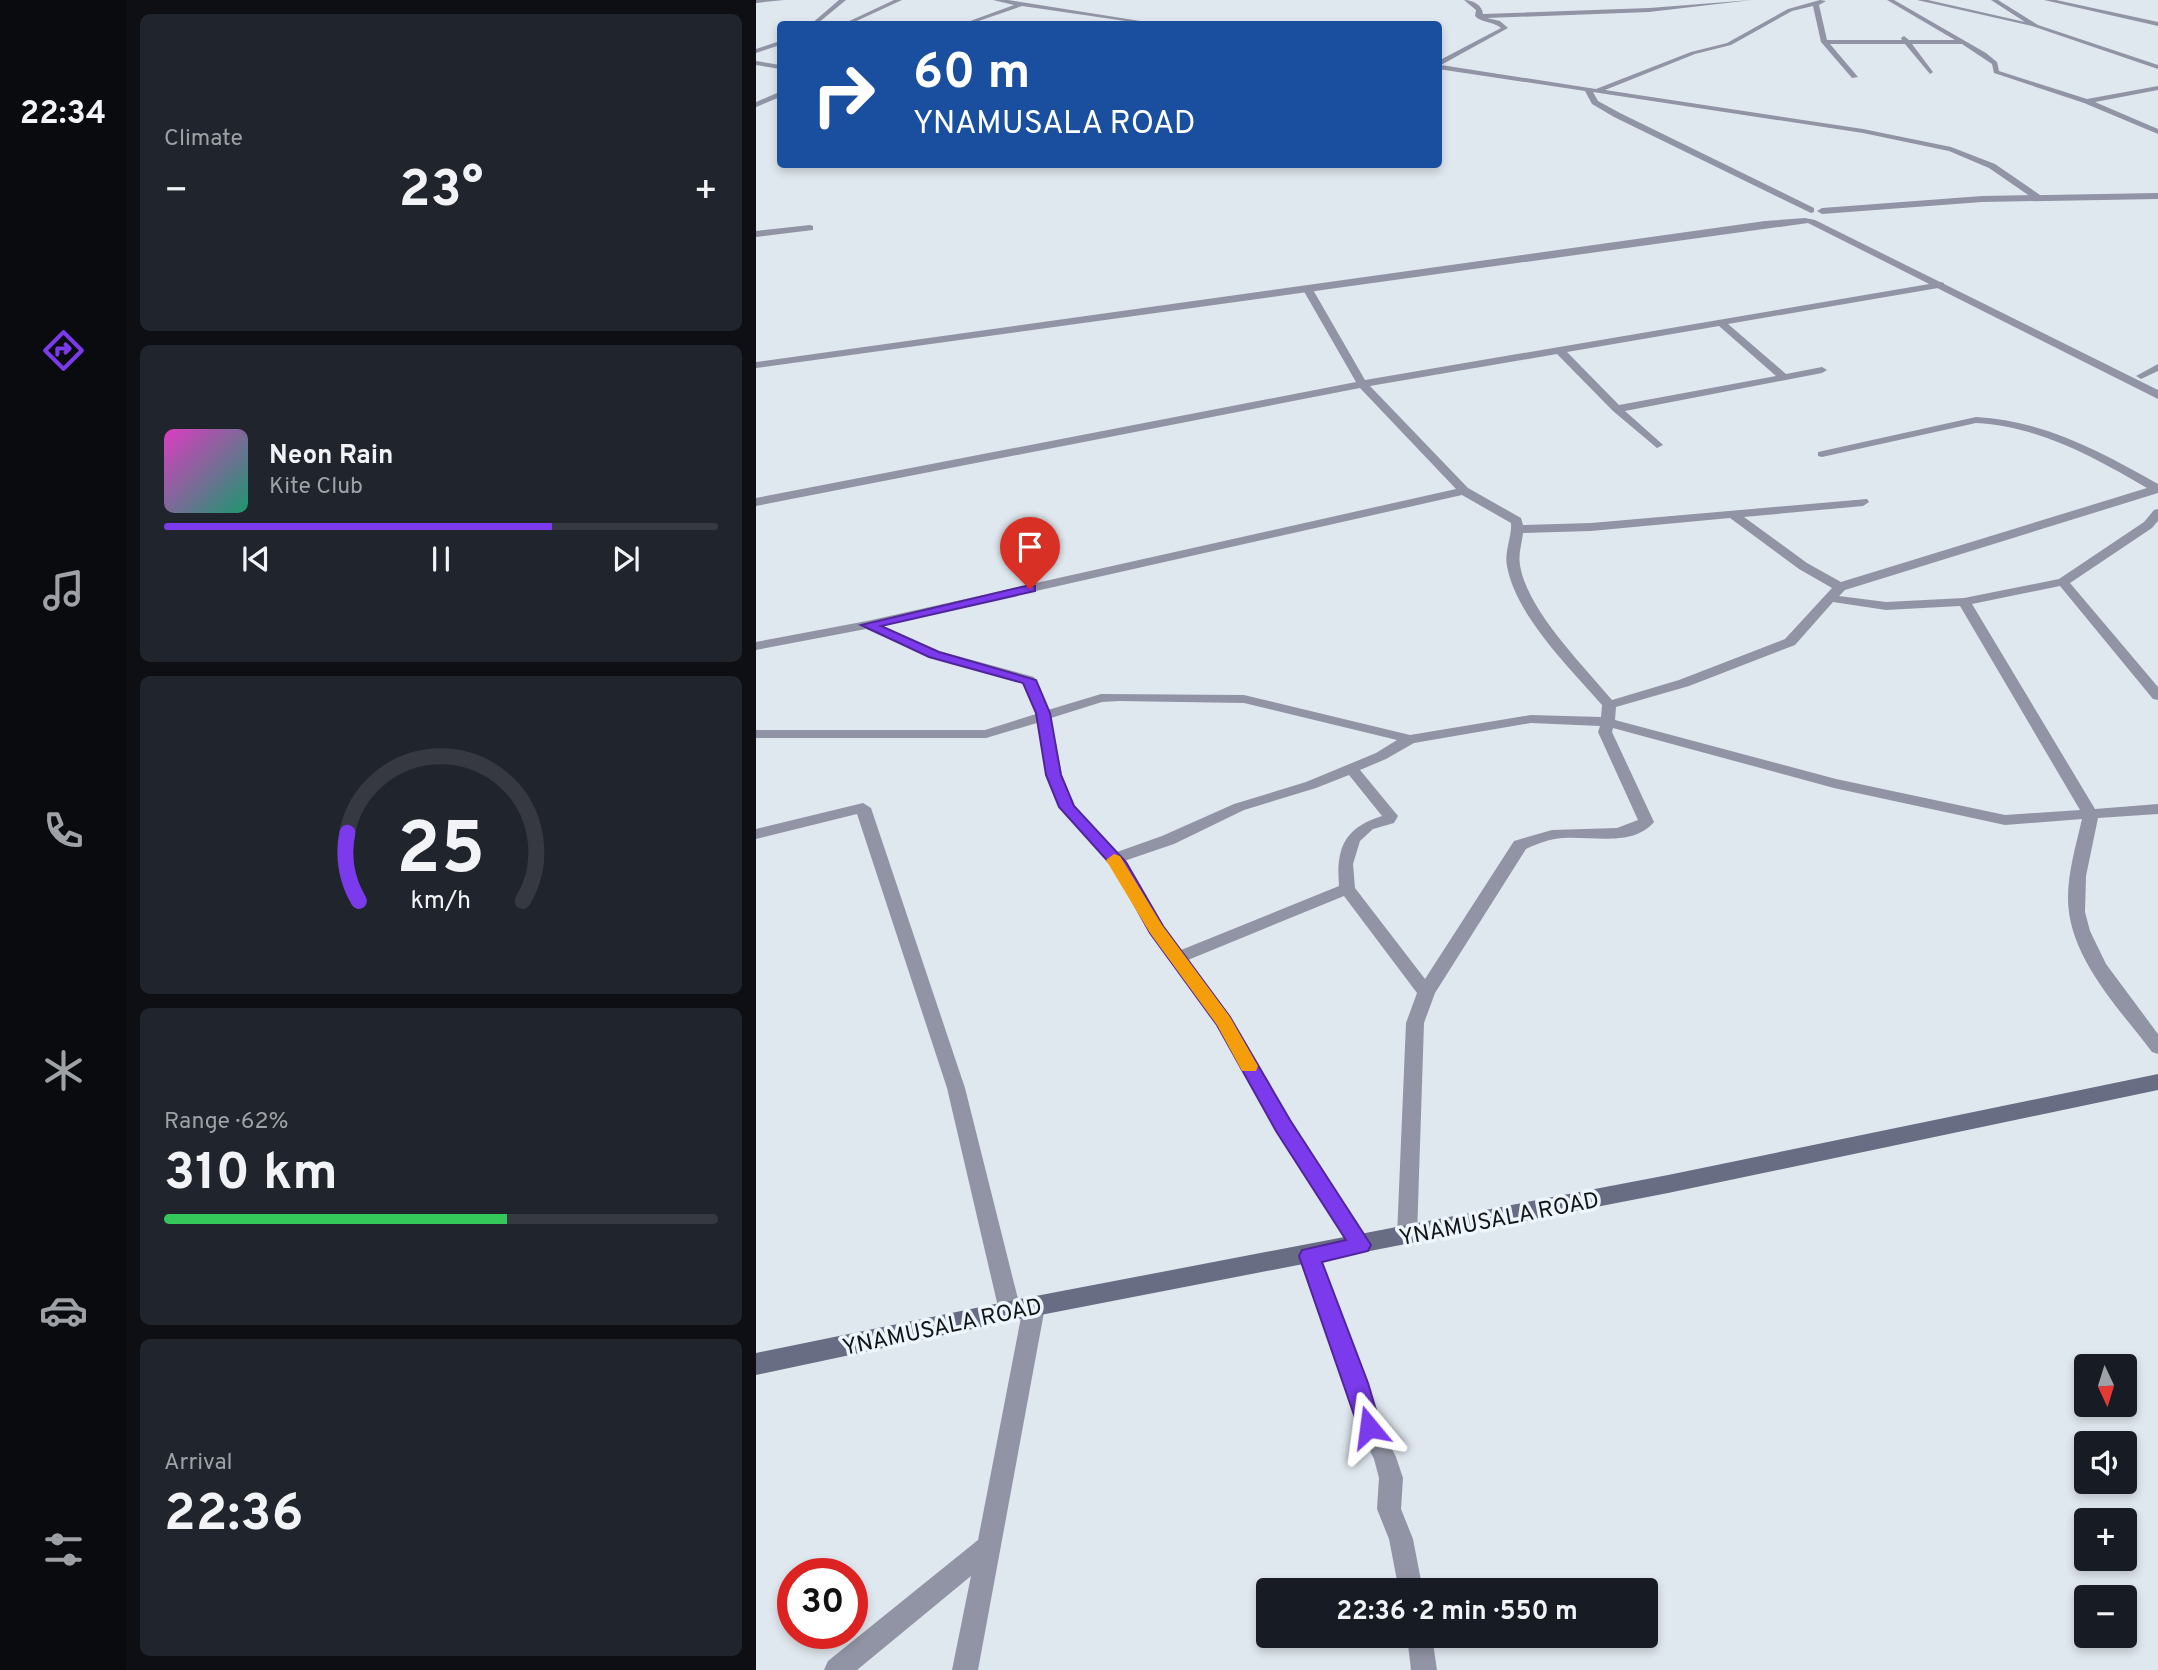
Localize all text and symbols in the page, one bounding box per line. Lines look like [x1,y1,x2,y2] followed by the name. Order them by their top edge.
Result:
[913,44,1031,106] text: 60 m
[798,49,889,140] icon: right
[20,95,106,135] text: 22:34
[913,105,1196,145] text: YNAMUSALA ROAD
[164,125,243,154] text: Climate
[399,159,483,225] text: 23°
[164,168,189,217] text: −
[693,168,718,217] text: +
[39,326,88,375] icon: directions
[269,440,394,473] text: Neon Rain
[269,473,363,502] text: Kite Club
[1000,517,1060,589] pin
[1011,528,1049,566] icon: arrive
[237,540,275,578] icon: previous
[422,540,460,578] icon: pause
[607,540,645,578] icon: next
[39,566,88,615] icon: music
[39,806,88,855] icon: phone
[397,807,486,899] text: 25
[411,886,471,918] text: km/h
[39,1046,88,1095] icon: climate
[164,1108,289,1137] text: Range · 62%
[164,1142,338,1208] text: 310 km
[1397,1187,1602,1254] street label: YNAMUSALA ROAD
[39,1286,88,1335] icon: car
[840,1293,1045,1364] street label: YNAMUSALA ROAD
[2074,1354,2137,1418] north arrow
[2074,1354,2137,1648] map controls
[1332,1390,1406,1464] position arrow
[2074,1431,2137,1494] button: sound
[164,1449,233,1478] text: Arrival
[164,1483,303,1549] text: 22:36
[2074,1508,2137,1571] button: +
[39,1525,88,1574] icon: filters
[777,1558,868,1649] speed limit sign: 30
[2074,1585,2137,1648] button: −
[1336,1596,1578,1629] text: 22:36 · 2 min · 550 m

